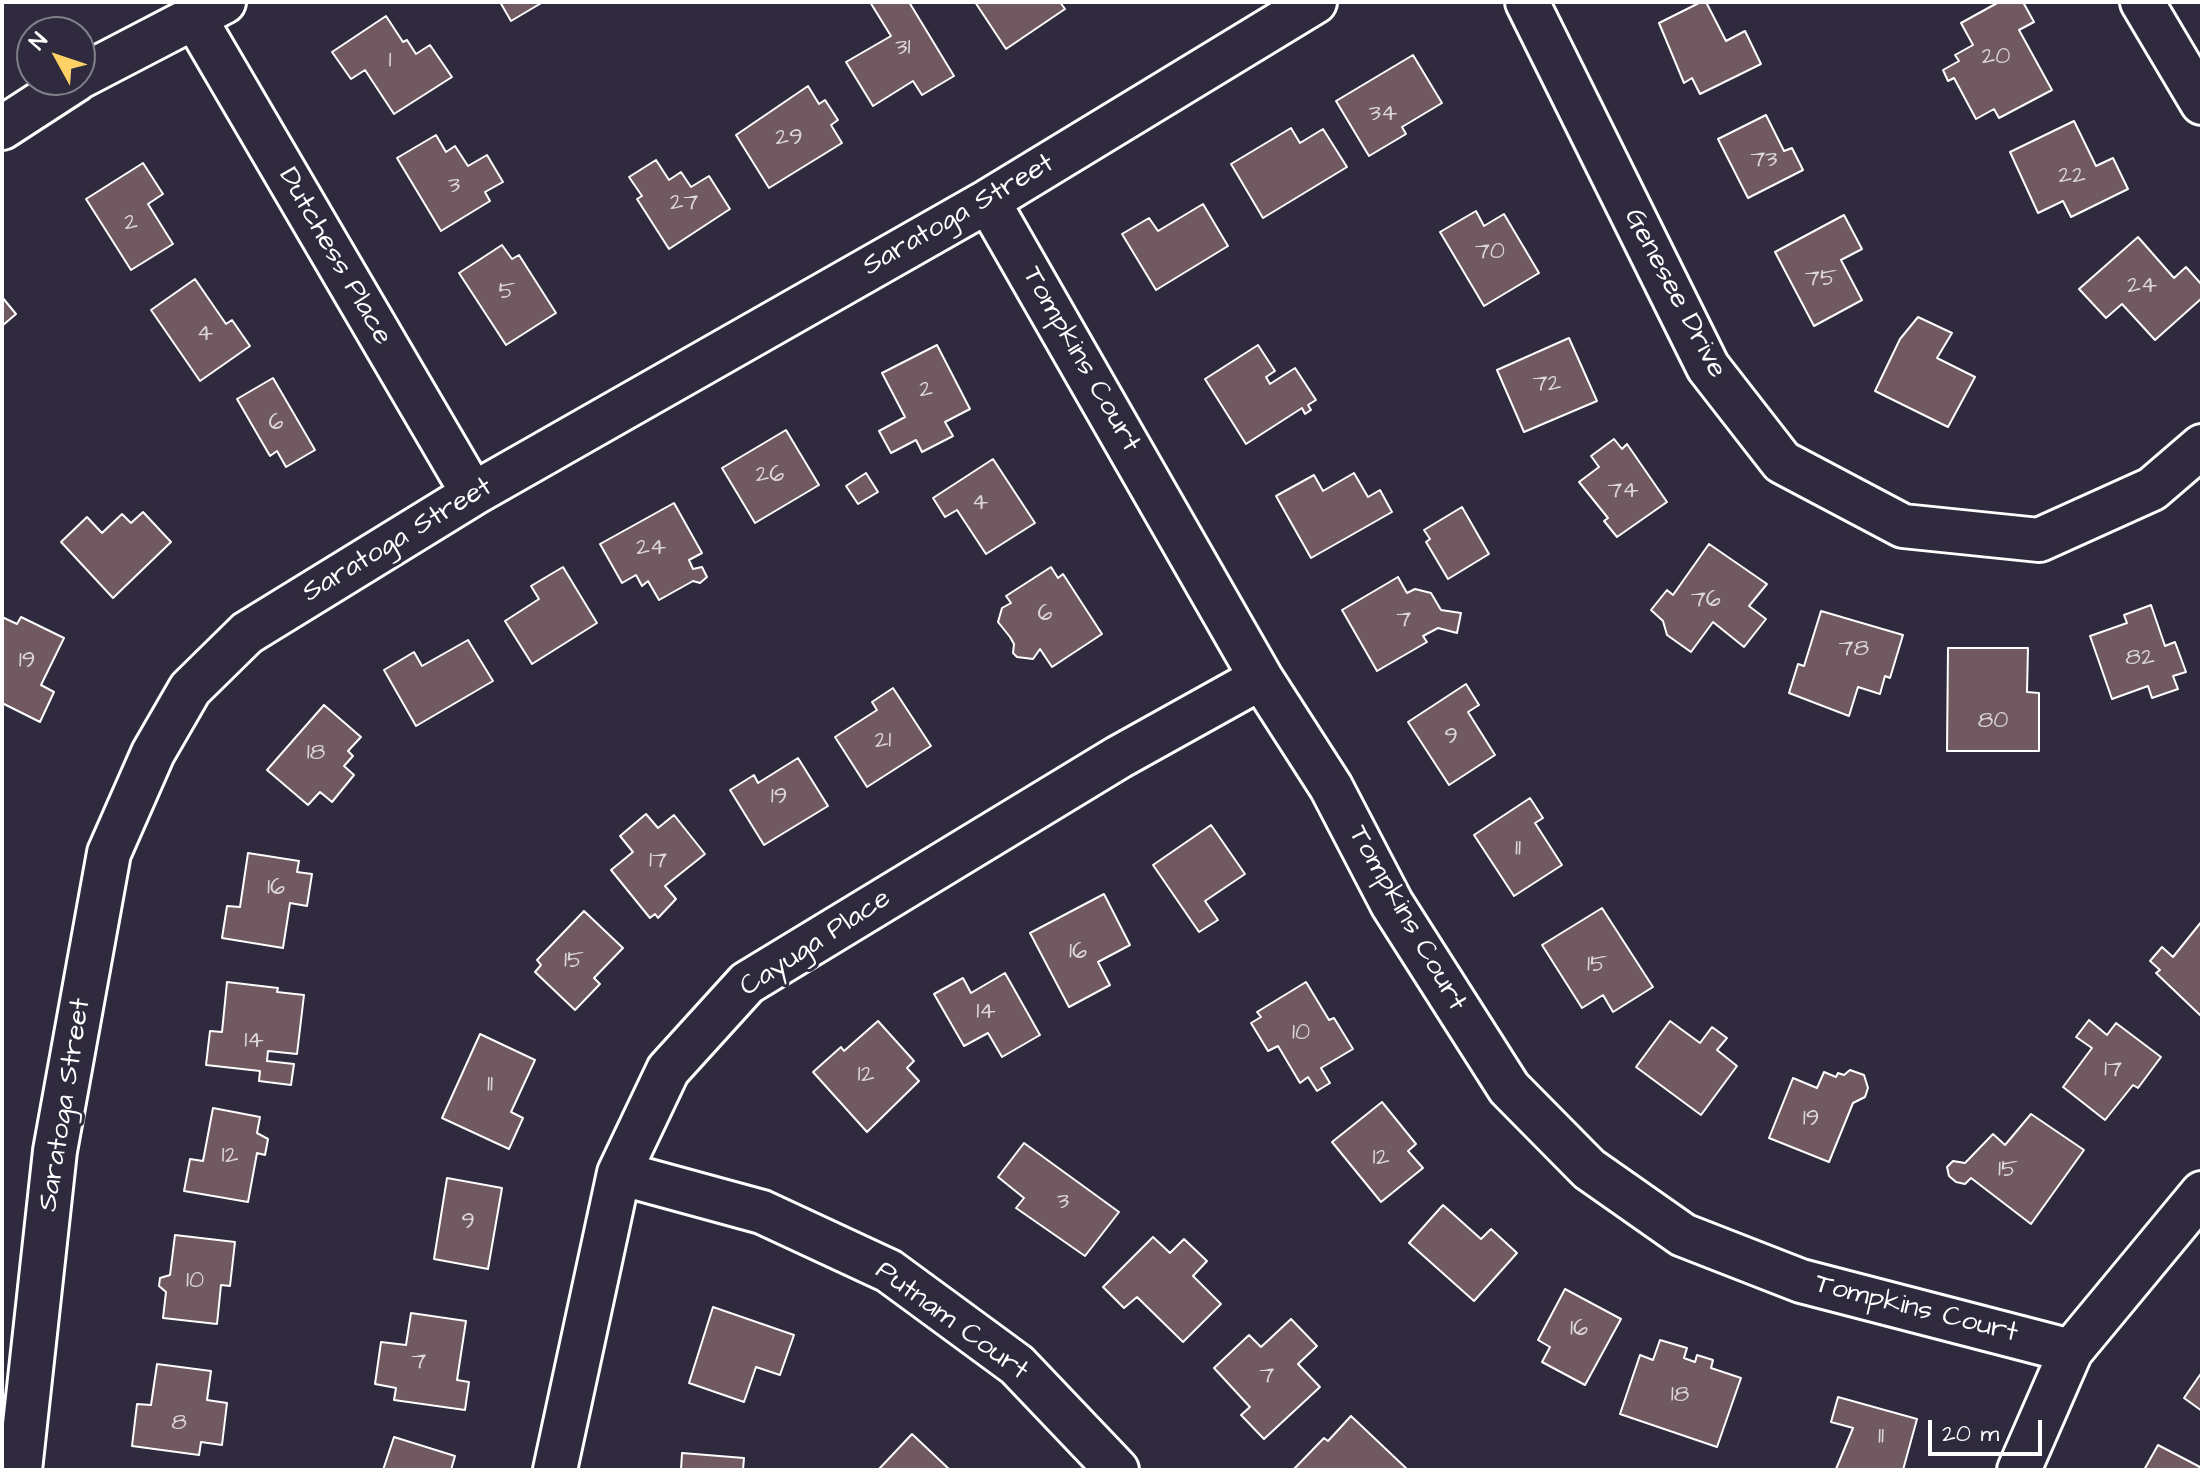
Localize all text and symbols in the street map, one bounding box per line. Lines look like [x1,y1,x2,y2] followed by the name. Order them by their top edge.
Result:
[16,16,96,96] north arrow
[22,26,55,57] text: N
[895,35,911,63] house number: 31
[1982,44,2010,72] house number: 20
[388,48,392,76] house number: 1
[1369,101,1397,129] house number: 34
[775,125,803,153] house number: 29
[1751,147,1777,175] house number: 73
[857,148,1061,284] street label: Saratoga Street
[270,162,398,352] street label: Dutchess Place
[2058,163,2086,191] house number: 22
[448,173,460,201] house number: 3
[670,190,698,218] house number: 27
[1615,204,1733,384] street label: Genesee Drive
[124,210,138,238] house number: 2
[1475,239,1505,267] house number: 70
[1013,262,1147,458] street label: Tompkins Court
[1805,266,1837,294] house number: 75
[2127,273,2157,301] house number: 24
[499,279,515,307] house number: 5
[197,321,213,349] house number: 4
[1533,371,1561,399] house number: 72
[919,377,933,405] house number: 2
[268,410,284,438] house number: 6
[756,462,784,490] house number: 26
[297,471,499,611] street label: Saratoga Street
[1607,478,1639,506] house number: 74
[972,490,988,518] house number: 4
[636,535,666,563] house number: 24
[1691,587,1721,615] house number: 76
[1037,601,1053,629] house number: 6
[1397,607,1411,635] house number: 7
[1839,636,1869,664] house number: 78
[2125,645,2155,673] house number: 82
[19,648,35,676] house number: 19
[1978,708,2008,736] house number: 80
[1444,724,1458,752] house number: 9
[875,728,891,756] house number: 21
[307,740,325,768] house number: 18
[771,784,787,812] house number: 19
[1339,821,1473,1017] street label: Tompkins Court
[1515,836,1521,864] house number: 11
[649,848,667,876] house number: 17
[267,875,285,903] house number: 16
[734,883,898,1005] street label: Cayuga Place
[1069,939,1087,967] house number: 16
[564,948,584,976] house number: 15
[1587,952,1607,980] house number: 15
[33,996,99,1214] street label: Saratoga Street
[976,999,996,1027] house number: 14
[1292,1020,1310,1048] house number: 10
[244,1028,264,1056] house number: 14
[2104,1057,2122,1085] house number: 17
[858,1062,874,1090] house number: 12
[487,1072,493,1100] house number: 11
[1803,1106,1819,1134] house number: 19
[222,1143,238,1171] house number: 12
[1373,1145,1389,1173] house number: 12
[1998,1157,2018,1185] house number: 15
[1057,1189,1069,1217] house number: 3
[461,1209,475,1237] house number: 9
[868,1255,1034,1389] street label: Putnam Court
[186,1268,204,1296] house number: 10
[1811,1269,2021,1351] street label: Tompkins Court
[1570,1316,1588,1344] house number: 16
[412,1349,426,1377] house number: 7
[1260,1363,1274,1391] house number: 7
[1671,1382,1689,1410] house number: 18
[1932,1404,2046,1454] scale bar
[171,1410,187,1438] house number: 8
[1942,1417,1999,1451] text: 20 m
[1878,1424,1884,1452] house number: 11

